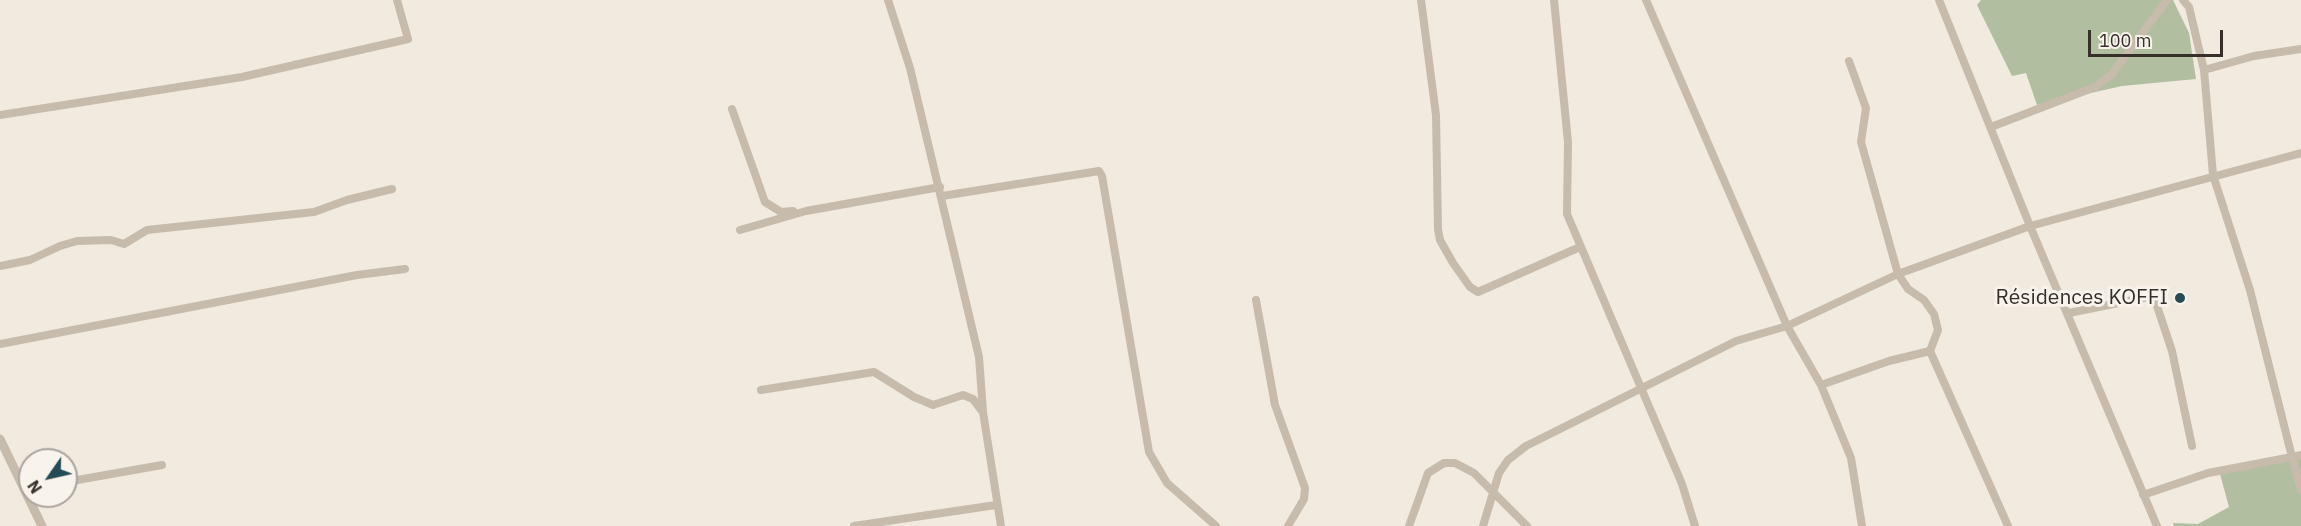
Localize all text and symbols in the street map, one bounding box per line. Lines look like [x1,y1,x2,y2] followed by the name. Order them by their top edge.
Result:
[2091,18,2226,56] scale bar
[2099,29,2151,52] text: 100 m
[1996,285,2168,311] place label: Résidences KOFFI
[2173,291,2187,305] marker: Résidences KOFFI
[18,448,78,508] north arrow
[23,477,46,497] text: N

